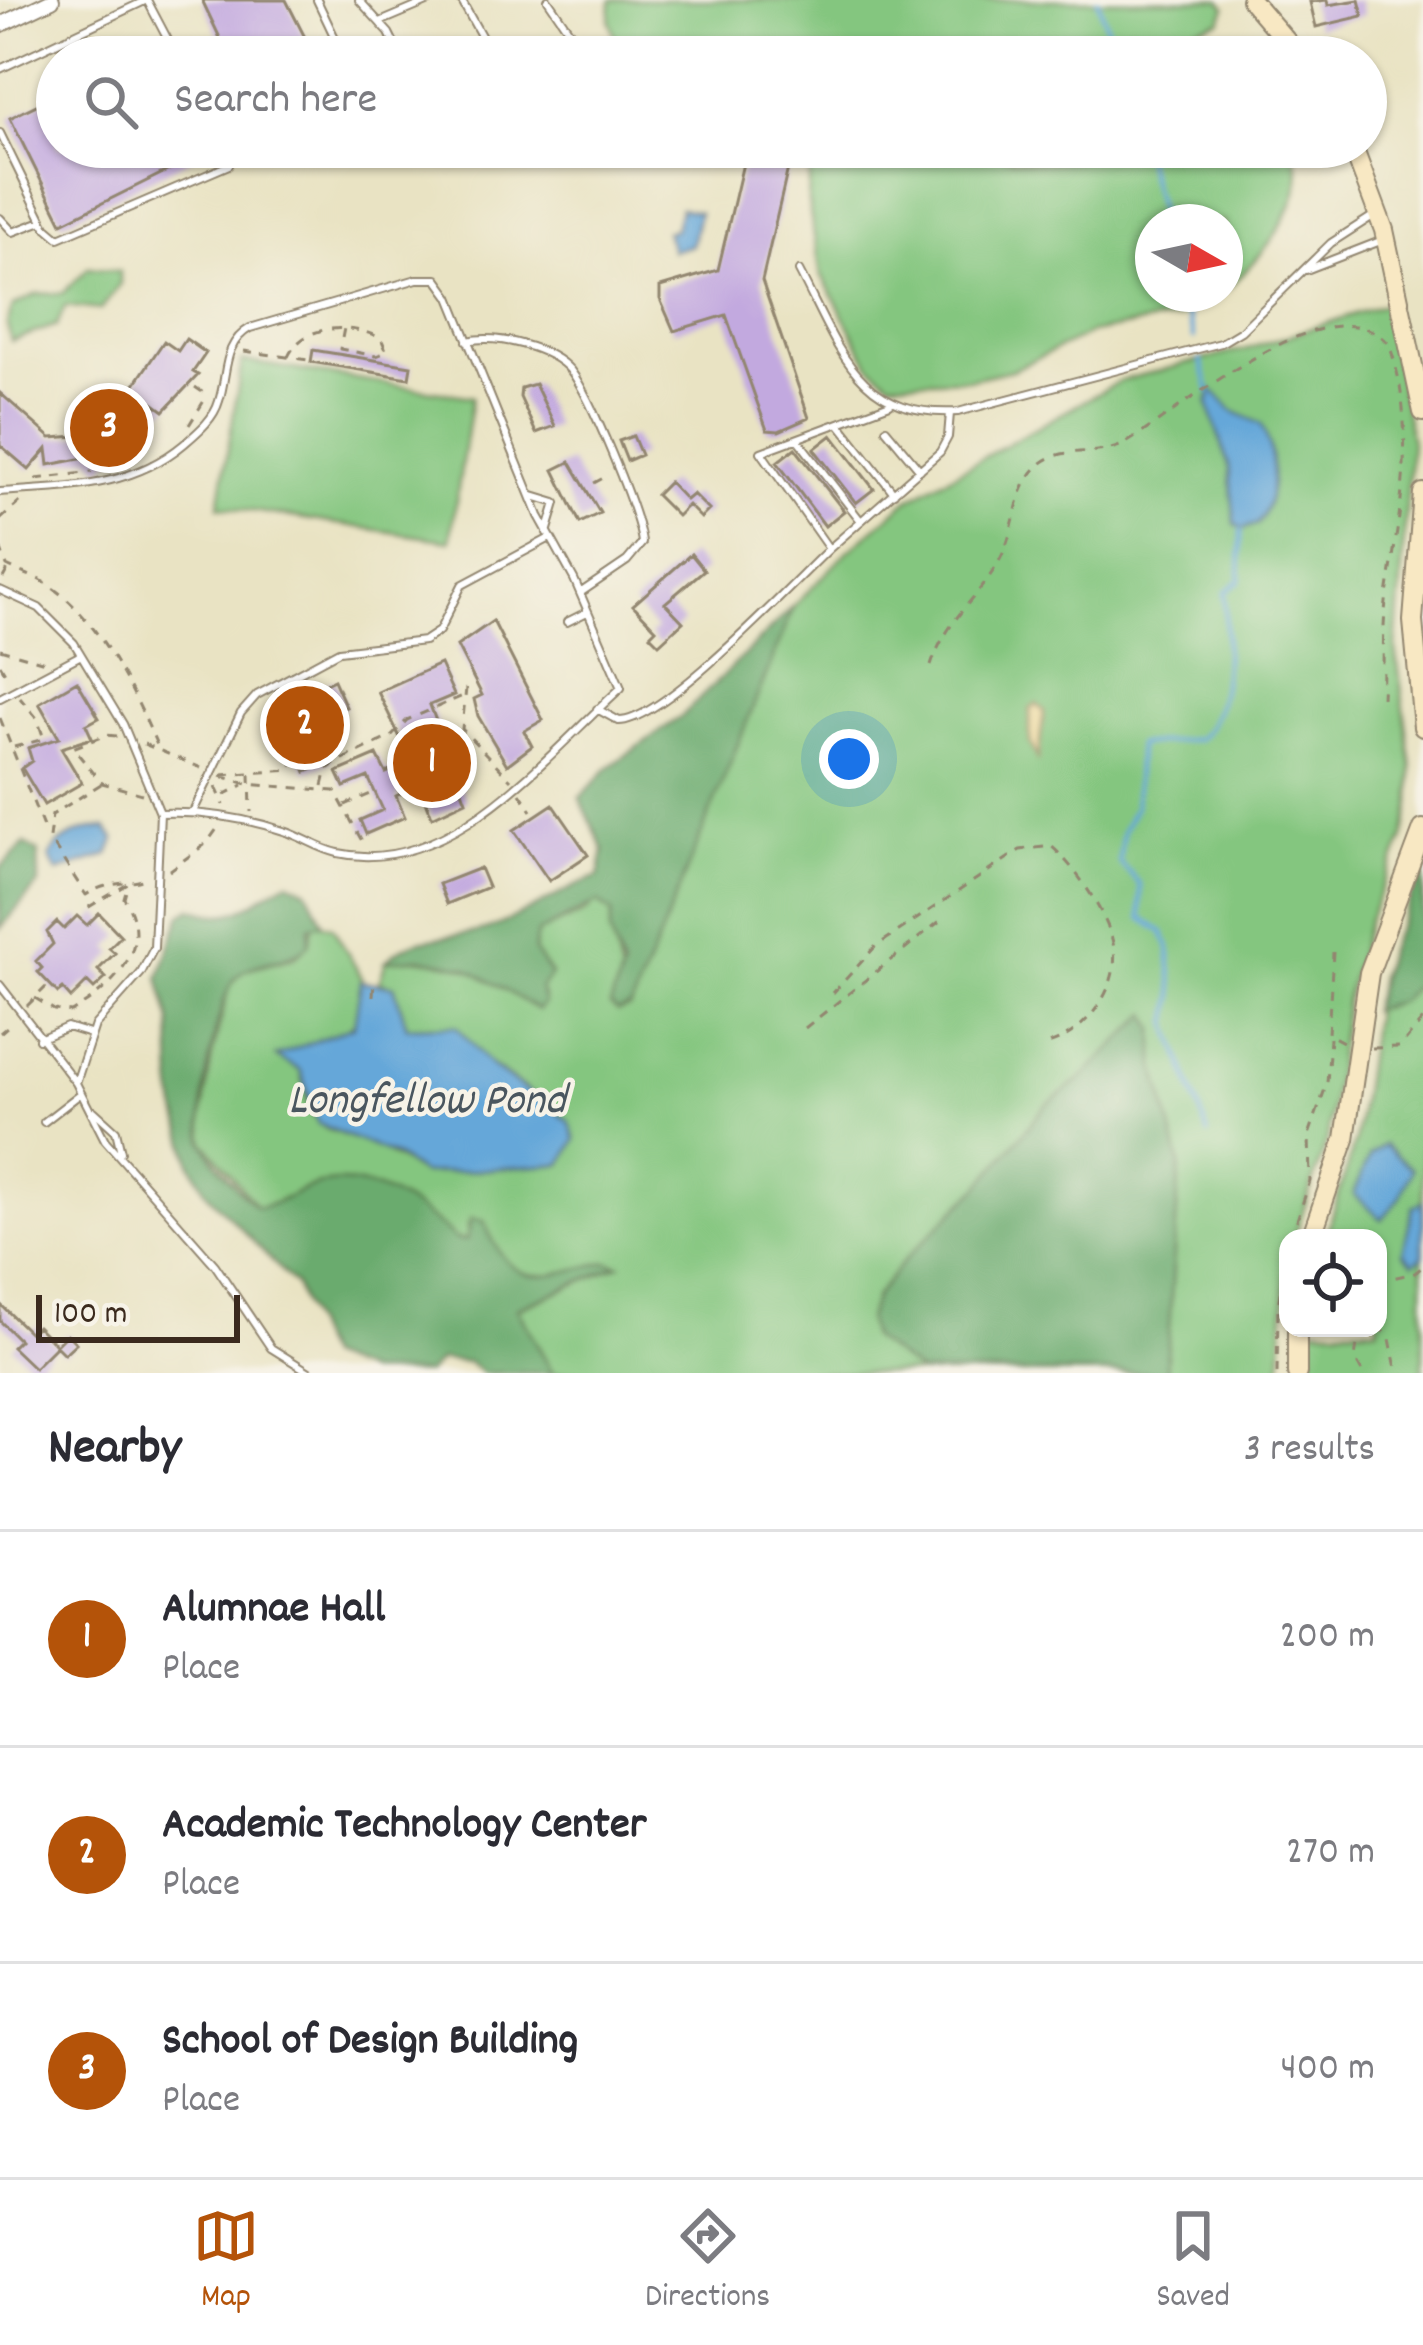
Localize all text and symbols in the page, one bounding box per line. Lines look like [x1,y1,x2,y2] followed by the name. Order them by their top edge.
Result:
[36,36,1387,168] search box
[78,69,144,135] icon: search
[174,70,377,134] text: Search here
[1135,204,1243,312] north arrow
[70,383,148,473] pin: 3
[266,680,344,770] pin: 2
[393,718,471,808] pin: 1
[819,729,879,789] your location
[288,1071,571,1135] water label: Longfellow Pond
[1279,1229,1387,1337] map controls
[1279,1229,1387,1337] button: locate
[36,1289,240,1342] scale bar
[54,1292,127,1339] text: 100 m
[48,1415,181,1487] text: Nearby
[1244,1424,1375,1479] text: 3 results
[162,1579,385,1643] text: Alumnae Hall
[83,1611,91,1666] text: 1
[1280,1611,1375,1666] text: 200 m
[162,1643,240,1698] text: Place
[162,1795,646,1859] text: Academic Technology Center
[78,1827,96,1882] text: 2
[1286,1827,1375,1882] text: 270 m
[162,1859,240,1914] text: Place
[162,2011,578,2075] text: School of Design Building
[78,2043,96,2098] text: 3
[1281,2043,1375,2098] text: 400 m
[162,2075,240,2130] text: Place
[193,2203,259,2322] tab: Map
[645,2203,770,2322] tab: Directions
[1156,2203,1230,2322] tab: Saved

